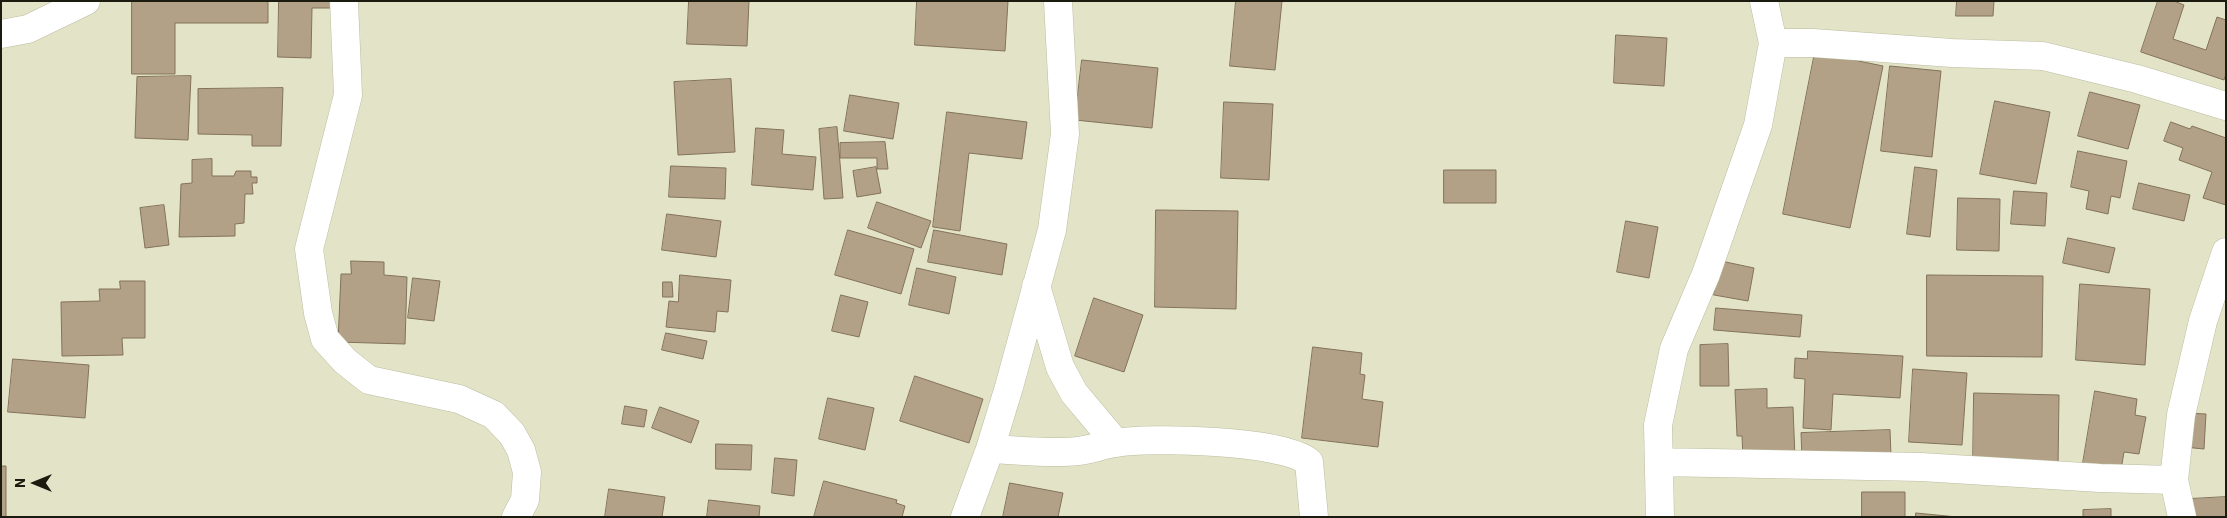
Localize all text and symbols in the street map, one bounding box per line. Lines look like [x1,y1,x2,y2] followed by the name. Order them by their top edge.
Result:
[10,458,60,508] north arrow
[11,478,29,488] text: N

